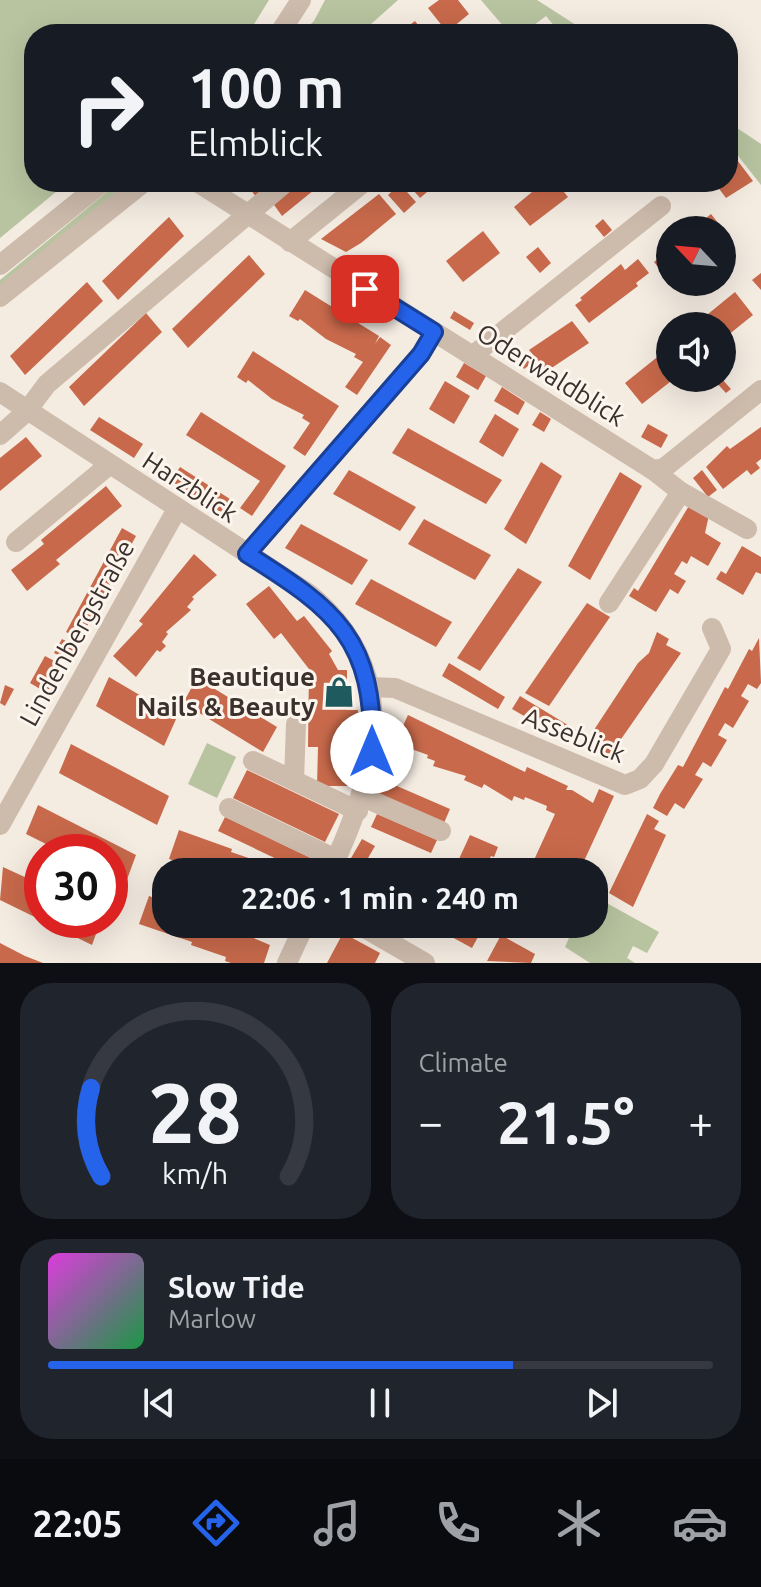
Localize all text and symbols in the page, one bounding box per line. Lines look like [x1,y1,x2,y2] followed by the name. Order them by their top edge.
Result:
[56,56,160,160] icon: right
[188,56,344,119] text: 100 m
[188,122,323,163] text: Elmblick
[656,216,736,296] north arrow
[656,216,736,392] map controls
[331,255,399,323] pin
[343,267,387,311] icon: arrive
[656,312,736,392] button: sound
[472,317,631,432] street label: Oderwaldblick
[138,445,243,528] street label: Harzblick
[13,535,140,731] street label: Lindenbergstraße
[137,662,315,721] place label: Beautique Nails & Beauty
[322,675,356,709] shop icon: Beautique Nails & Beauty
[519,701,630,768] street label: Asseblick
[330,710,414,794] position arrow
[24,834,128,938] speed limit sign: 30
[241,881,519,915] text: 22:06 · 1 min · 240 m
[419,1048,508,1077] text: Climate
[148,1065,242,1159] text: 28
[497,1088,634,1155] text: 21.5°
[419,1097,443,1146] text: −
[688,1097,713,1146] text: +
[162,1157,228,1189] text: km/h
[168,1270,305,1304] text: Slow Tide
[168,1304,256,1333] text: Marlow
[137,1381,181,1425] icon: previous
[358,1381,402,1425] icon: pause
[580,1381,624,1425] icon: next
[188,1495,244,1551] icon: directions
[309,1495,365,1551] icon: music
[430,1495,486,1551] icon: phone
[551,1495,607,1551] icon: climate
[672,1495,728,1551] icon: car
[33,1503,123,1544] text: 22:05

